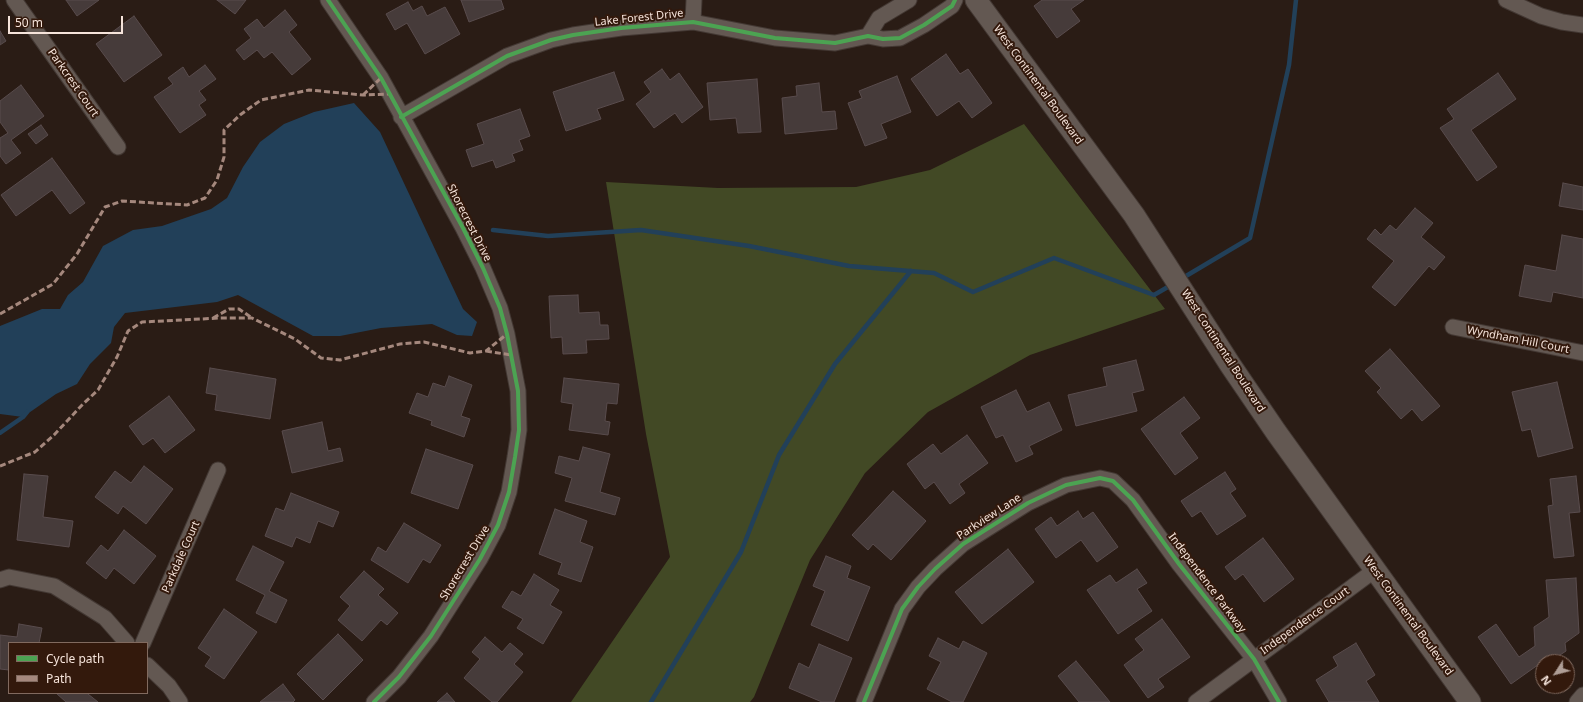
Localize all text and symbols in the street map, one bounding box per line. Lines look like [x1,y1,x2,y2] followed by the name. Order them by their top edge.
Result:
[594,7,684,29] street label: Lake Forest Drive
[10,8,125,34] scale bar
[15,14,43,31] text: 50 m
[991,23,1085,147] street label: West Continental Boulevard
[45,46,101,120] street label: Parkcrest Court
[444,182,494,264] street label: Shorecrest Drive
[1178,287,1268,415] street label: West Continental Boulevard
[1466,324,1570,356] street label: Wyndham Hill Court
[954,491,1024,543] street label: Parkview Lane
[159,519,203,595] street label: Parkdale Court
[437,523,493,603] street label: Shorecrest Drive
[1165,531,1249,635] street label: Independence Parkway
[1361,554,1455,678] street label: West Continental Boulevard
[1258,584,1352,658] street label: Independence Court
[8,642,148,694] legend
[46,650,104,667] text: Cycle path
[1535,654,1575,694] north arrow
[46,670,72,687] text: Path
[1537,673,1554,689] text: N

